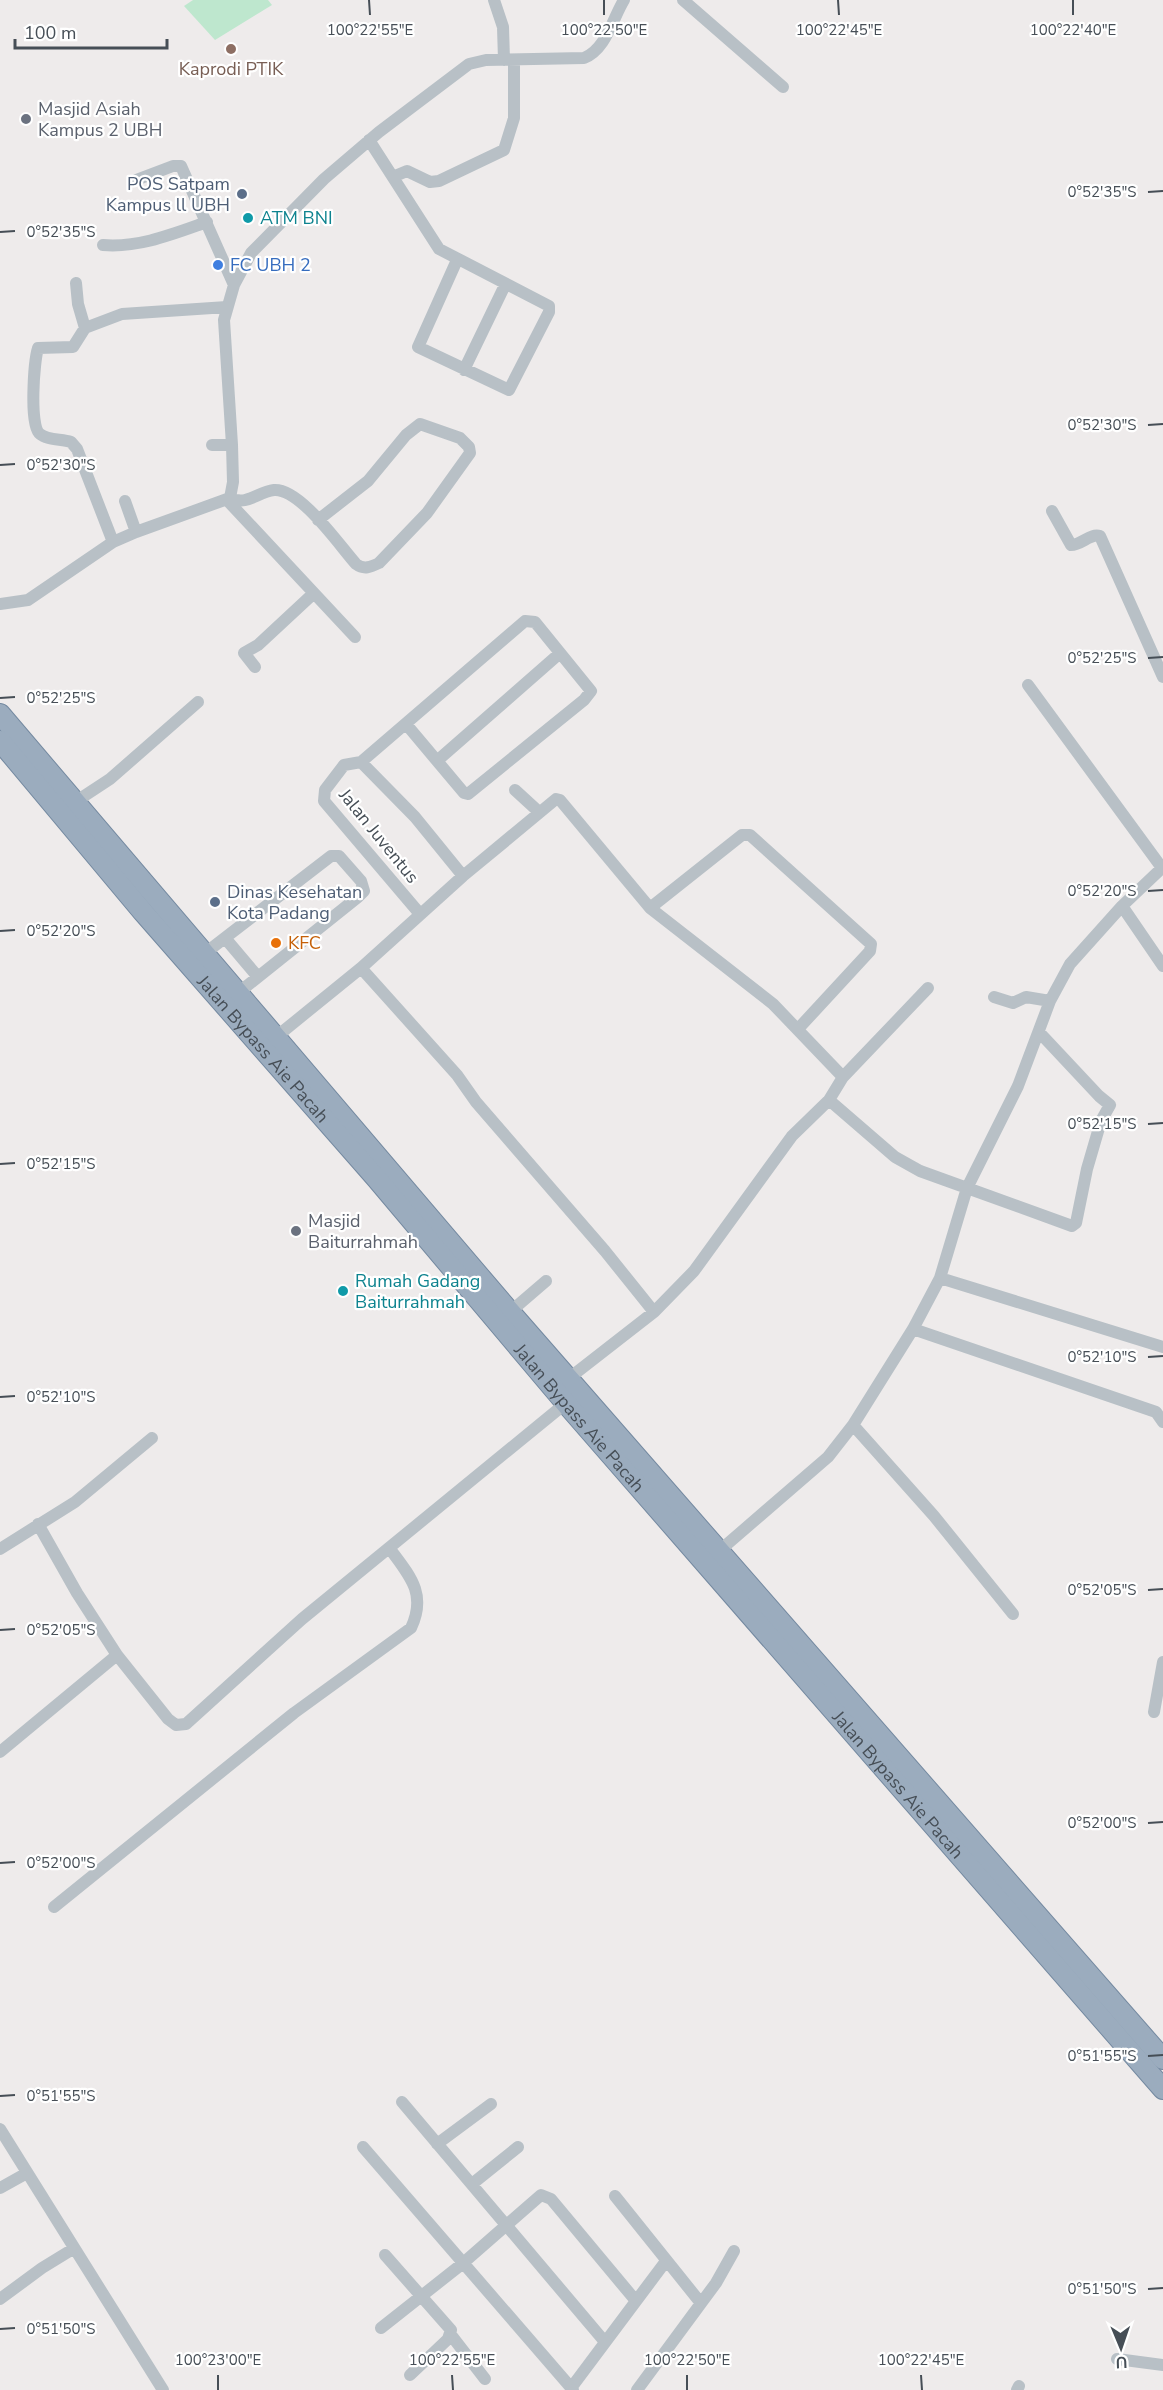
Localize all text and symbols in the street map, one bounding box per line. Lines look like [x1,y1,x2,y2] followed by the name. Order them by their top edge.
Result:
[15,12,166,50] scale bar
[327,20,413,40] text: 100°22'55"E
[561,20,647,40] text: 100°22'50"E
[796,20,882,40] text: 100°22'45"E
[1030,20,1116,40] text: 100°22'40"E
[24,21,76,45] text: 100 m
[224,42,238,56] marker: Kaprodi PTIK
[179,57,284,81] place label: Kaprodi PTIK
[38,97,162,142] place label: Masjid Asiah Kampus 2 UBH
[19,112,33,126] marker: Masjid Asiah Kampus 2 UBH
[106,172,230,217] place label: POS Satpam Kampus ll UBH
[1068,182,1136,202] text: 0°52'35"S
[235,187,249,201] marker: POS Satpam Kampus ll UBH
[260,206,333,230] place label: ATM BNI
[241,211,255,225] marker: ATM BNI
[27,222,95,242] text: 0°52'35"S
[230,253,311,277] place label: FC UBH 2
[211,258,225,272] marker: FC UBH 2
[1068,415,1136,435] text: 0°52'30"S
[27,455,95,475] text: 0°52'30"S
[1068,648,1136,668] text: 0°52'25"S
[27,688,95,708] text: 0°52'25"S
[333,783,425,888] street label: Jalan Juventus
[227,880,362,925] place label: Dinas Kesehatan Kota Padang
[1068,881,1136,901] text: 0°52'20"S
[208,895,222,909] marker: Dinas Kesehatan Kota Padang
[27,921,95,941] text: 0°52'20"S
[288,931,321,955] place label: KFC
[269,936,283,950] marker: KFC
[191,969,334,1128] street label: Jalan Bypass Aie Pacah
[1068,1114,1136,1134] text: 0°52'15"S
[27,1154,95,1174] text: 0°52'15"S
[308,1209,418,1254] place label: Masjid Baiturrahmah
[289,1224,303,1238] marker: Masjid Baiturrahmah
[355,1269,480,1314] place label: Rumah Gadang Baiturrahmah
[336,1284,350,1298] marker: Rumah Gadang Baiturrahmah
[508,1338,650,1497] street label: Jalan Bypass Aie Pacah
[1068,1347,1136,1367] text: 0°52'10"S
[27,1387,95,1407] text: 0°52'10"S
[1068,1580,1136,1600] text: 0°52'05"S
[27,1620,95,1640] text: 0°52'05"S
[826,1705,969,1864] street label: Jalan Bypass Aie Pacah
[1068,1813,1136,1833] text: 0°52'00"S
[27,1853,95,1873] text: 0°52'00"S
[1068,2046,1136,2066] text: 0°51'55"S
[27,2086,95,2106] text: 0°51'55"S
[1068,2279,1136,2299] text: 0°51'50"S
[1091,2318,1151,2378] north arrow
[27,2319,95,2339] text: 0°51'50"S
[175,2350,261,2370] text: 100°23'00"E
[409,2350,495,2370] text: 100°22'55"E
[644,2350,730,2370] text: 100°22'50"E
[878,2350,964,2370] text: 100°22'45"E
[1115,2351,1128,2373] text: U

